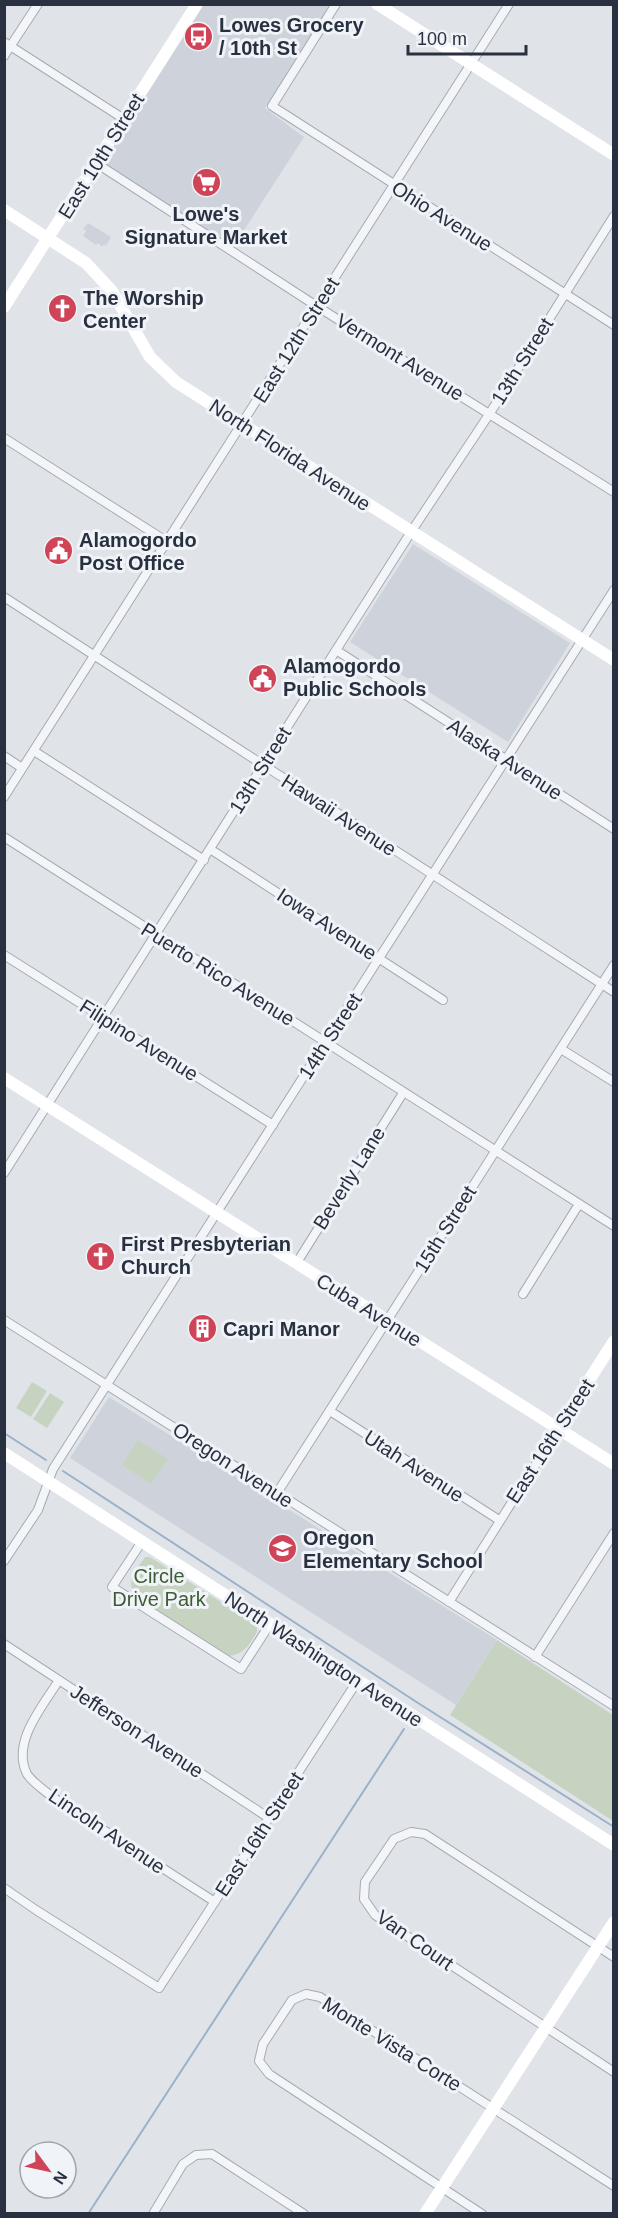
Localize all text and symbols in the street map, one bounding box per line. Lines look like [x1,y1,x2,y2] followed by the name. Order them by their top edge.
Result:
[219,14,364,59] place label: Lowes Grocery / 10th St
[408,18,526,56] scale bar
[182,20,214,52] bus stop icon: Lowes Grocery / 10th St
[417,29,467,49] text: 100 m
[54,89,149,223] street label: East 10th Street
[190,167,222,199] supermarket icon: Lowe's Signature Market
[388,176,496,256] street label: Ohio Avenue
[125,203,287,248] place label: Lowe's Signature Market
[249,273,344,407] street label: East 12th Street
[83,287,204,332] place label: The Worship Center
[46,293,78,325] church icon: The Worship Center
[332,309,468,405] street label: Vermont Avenue
[487,313,557,408] street label: 13th Street
[205,395,375,515] street label: North Florida Avenue
[79,529,197,574] place label: Alamogordo Post Office
[42,535,74,567] public building icon: Alamogordo Post Office
[283,655,426,700] place label: Alamogordo Public Schools
[246,662,278,694] public building icon: Alamogordo Public Schools
[444,714,566,804] street label: Alaska Avenue
[225,722,295,817] street label: 13th Street
[278,770,400,860] street label: Hawaii Avenue
[273,884,381,964] street label: Iowa Avenue
[137,918,299,1030] street label: Puerto Rico Avenue
[294,989,366,1083] street label: 14th Street
[76,995,202,1085] street label: Filipino Avenue
[309,1123,389,1233] street label: Beverly Lane
[410,1181,480,1276] street label: 15th Street
[121,1233,291,1278] place label: First Presbyterian Church
[84,1240,116,1272] church icon: First Presbyterian Church
[312,1269,426,1351] street label: Cuba Avenue
[186,1313,218,1345] building icon: Capri Manor
[223,1318,340,1340] place label: Capri Manor
[502,1374,599,1507] street label: East 16th Street
[169,1418,297,1512] street label: Oregon Avenue
[360,1426,468,1506] street label: Utah Avenue
[303,1527,483,1572] place label: Oregon Elementary School
[266,1533,298,1565] school or university icon: Oregon Elementary School
[112,1565,207,1610] park label: Circle Drive Park
[221,1587,427,1731] street label: North Washington Avenue
[67,1680,207,1782] street label: Jefferson Avenue
[211,1767,308,1900] street label: East 16th Street
[45,1784,169,1878] street label: Lincoln Avenue
[372,1906,458,1975] street label: Van Court
[318,1992,466,2096] street label: Monte Vista Corte
[18,2140,78,2200] north arrow
[50,2168,70,2187] text: N

